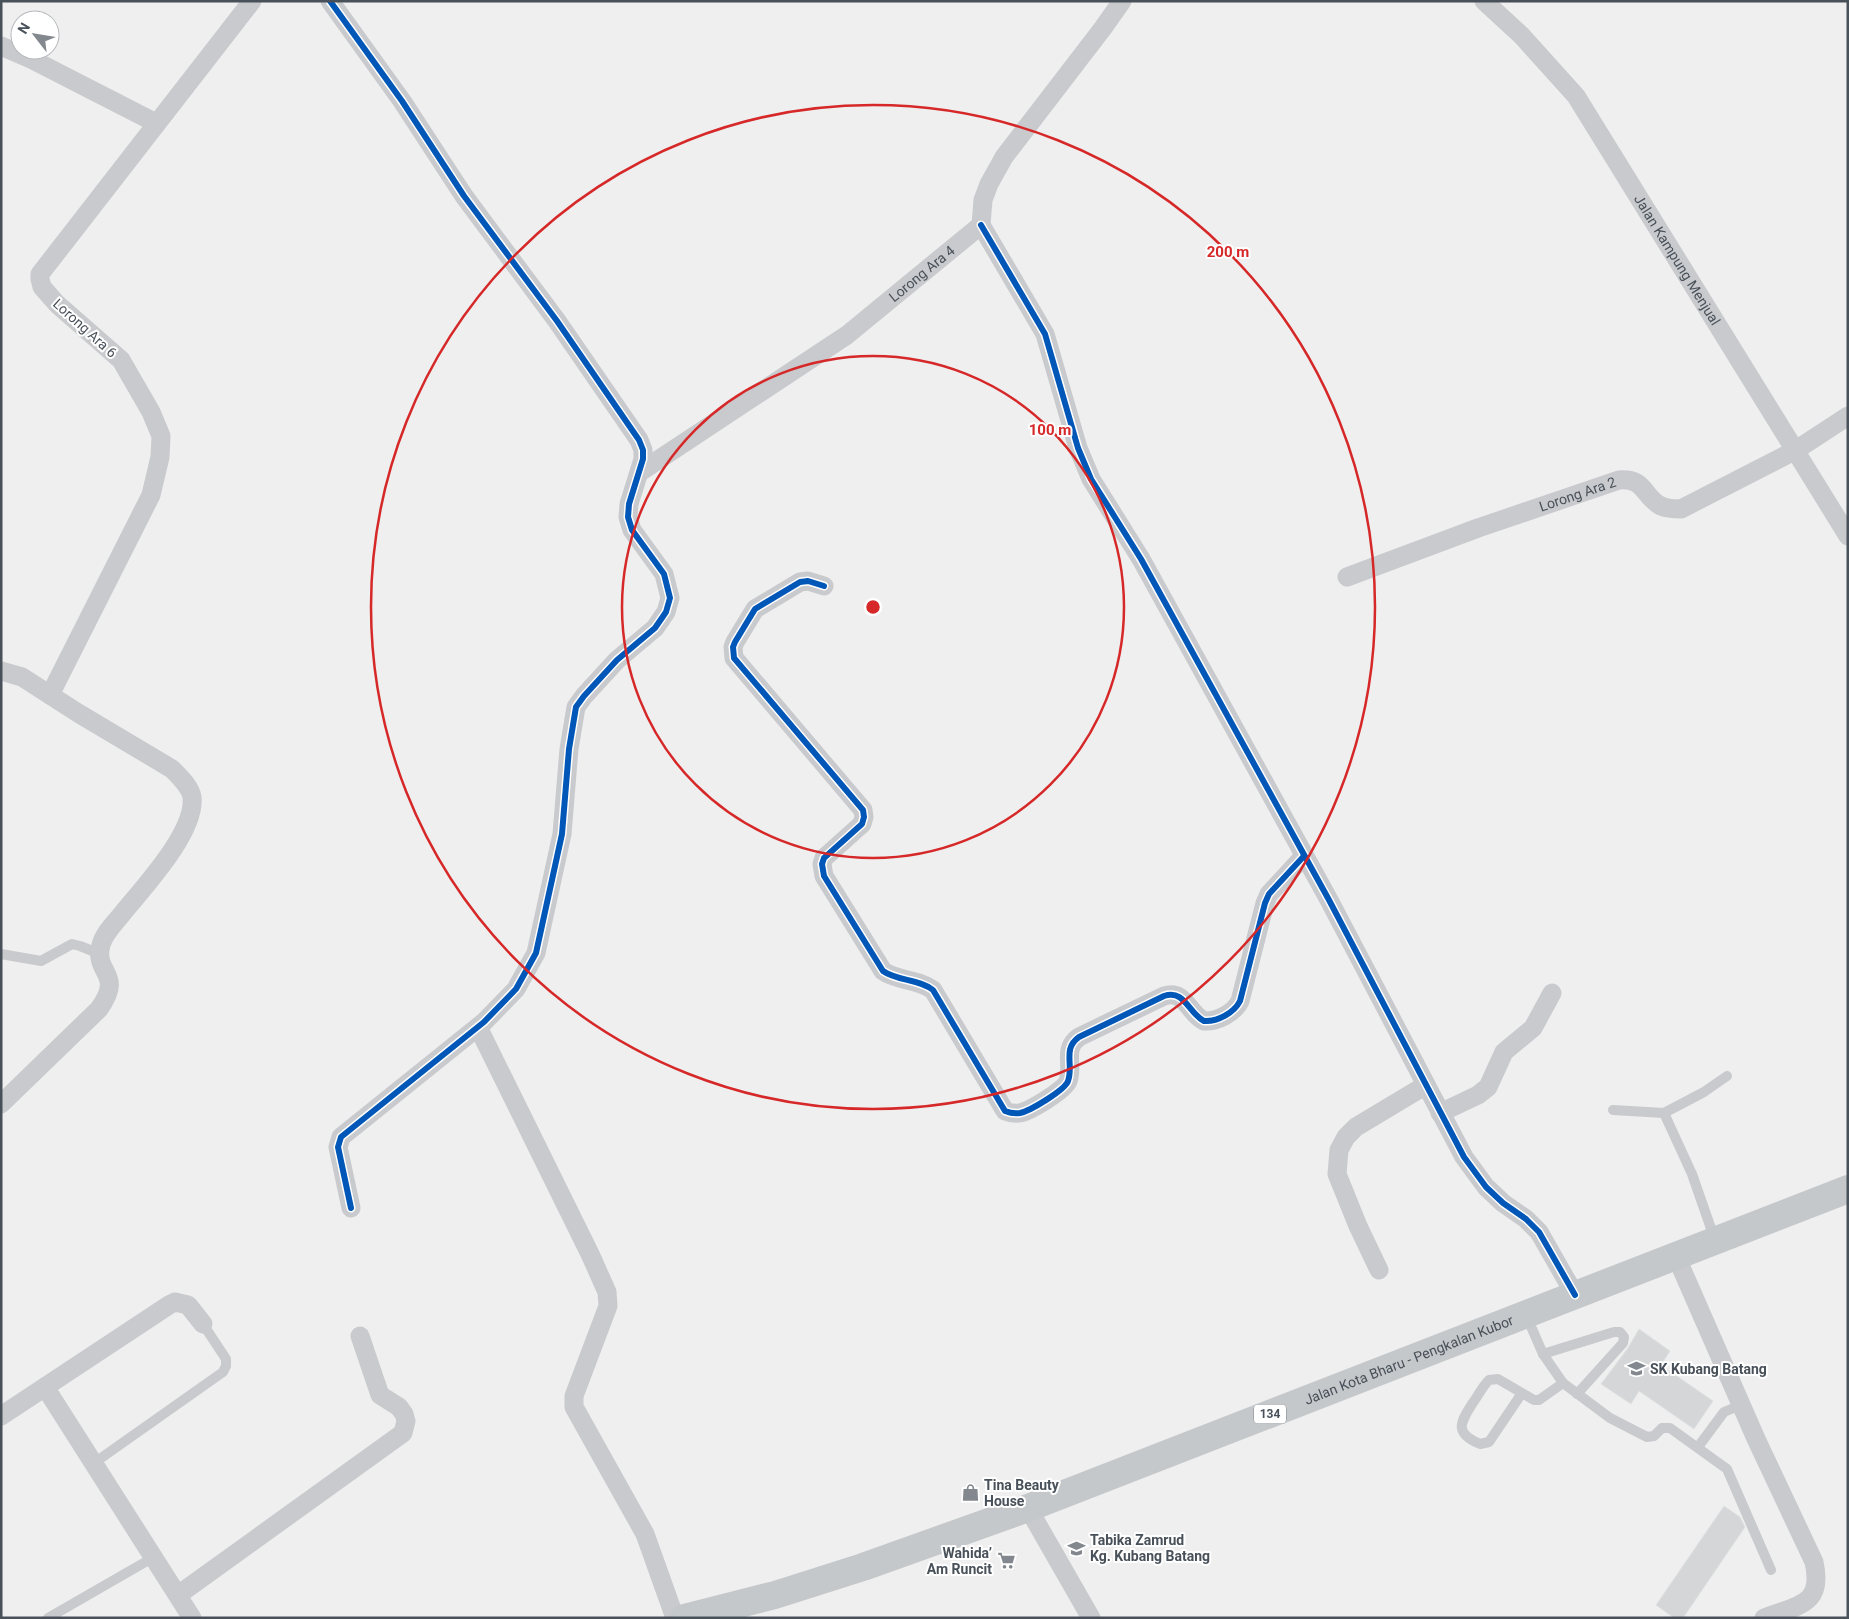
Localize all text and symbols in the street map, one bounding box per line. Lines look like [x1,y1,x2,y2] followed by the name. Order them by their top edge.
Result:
[10,10,60,60] north arrow
[14,20,33,37] text: N
[1631,192,1724,328] street label: Jalan Kampung Menjual
[886,242,958,305] street label: Lorong Ara 4
[1207,243,1249,261] text: 200 m
[50,295,120,361] street label: Lorong Ara 6
[1029,421,1071,439] text: 100 m
[1537,474,1618,515] street label: Lorong Ara 2
[864,598,882,616] centre of rings
[1302,1312,1516,1408] street label: Jalan Kota Bharu - Pengkalan Kubor
[1626,1359,1646,1379] school or university icon: SK Kubang Batang
[1650,1361,1767,1377] place label: SK Kubang Batang
[1254,1405,1286,1424] road number: 134
[984,1477,1060,1509] place label: Tina Beauty House
[960,1483,980,1503] shop icon: Tina Beauty House
[1090,1532,1210,1564] place label: Tabika Zamrud Kg. Kubang Batang
[1066,1538,1086,1558] school or university icon: Tabika Zamrud Kg. Kubang Batang
[927,1545,992,1577] place label: Wahida’ Am Runcit
[996,1551,1016,1571] supermarket icon: Wahida’ Am Runcit

